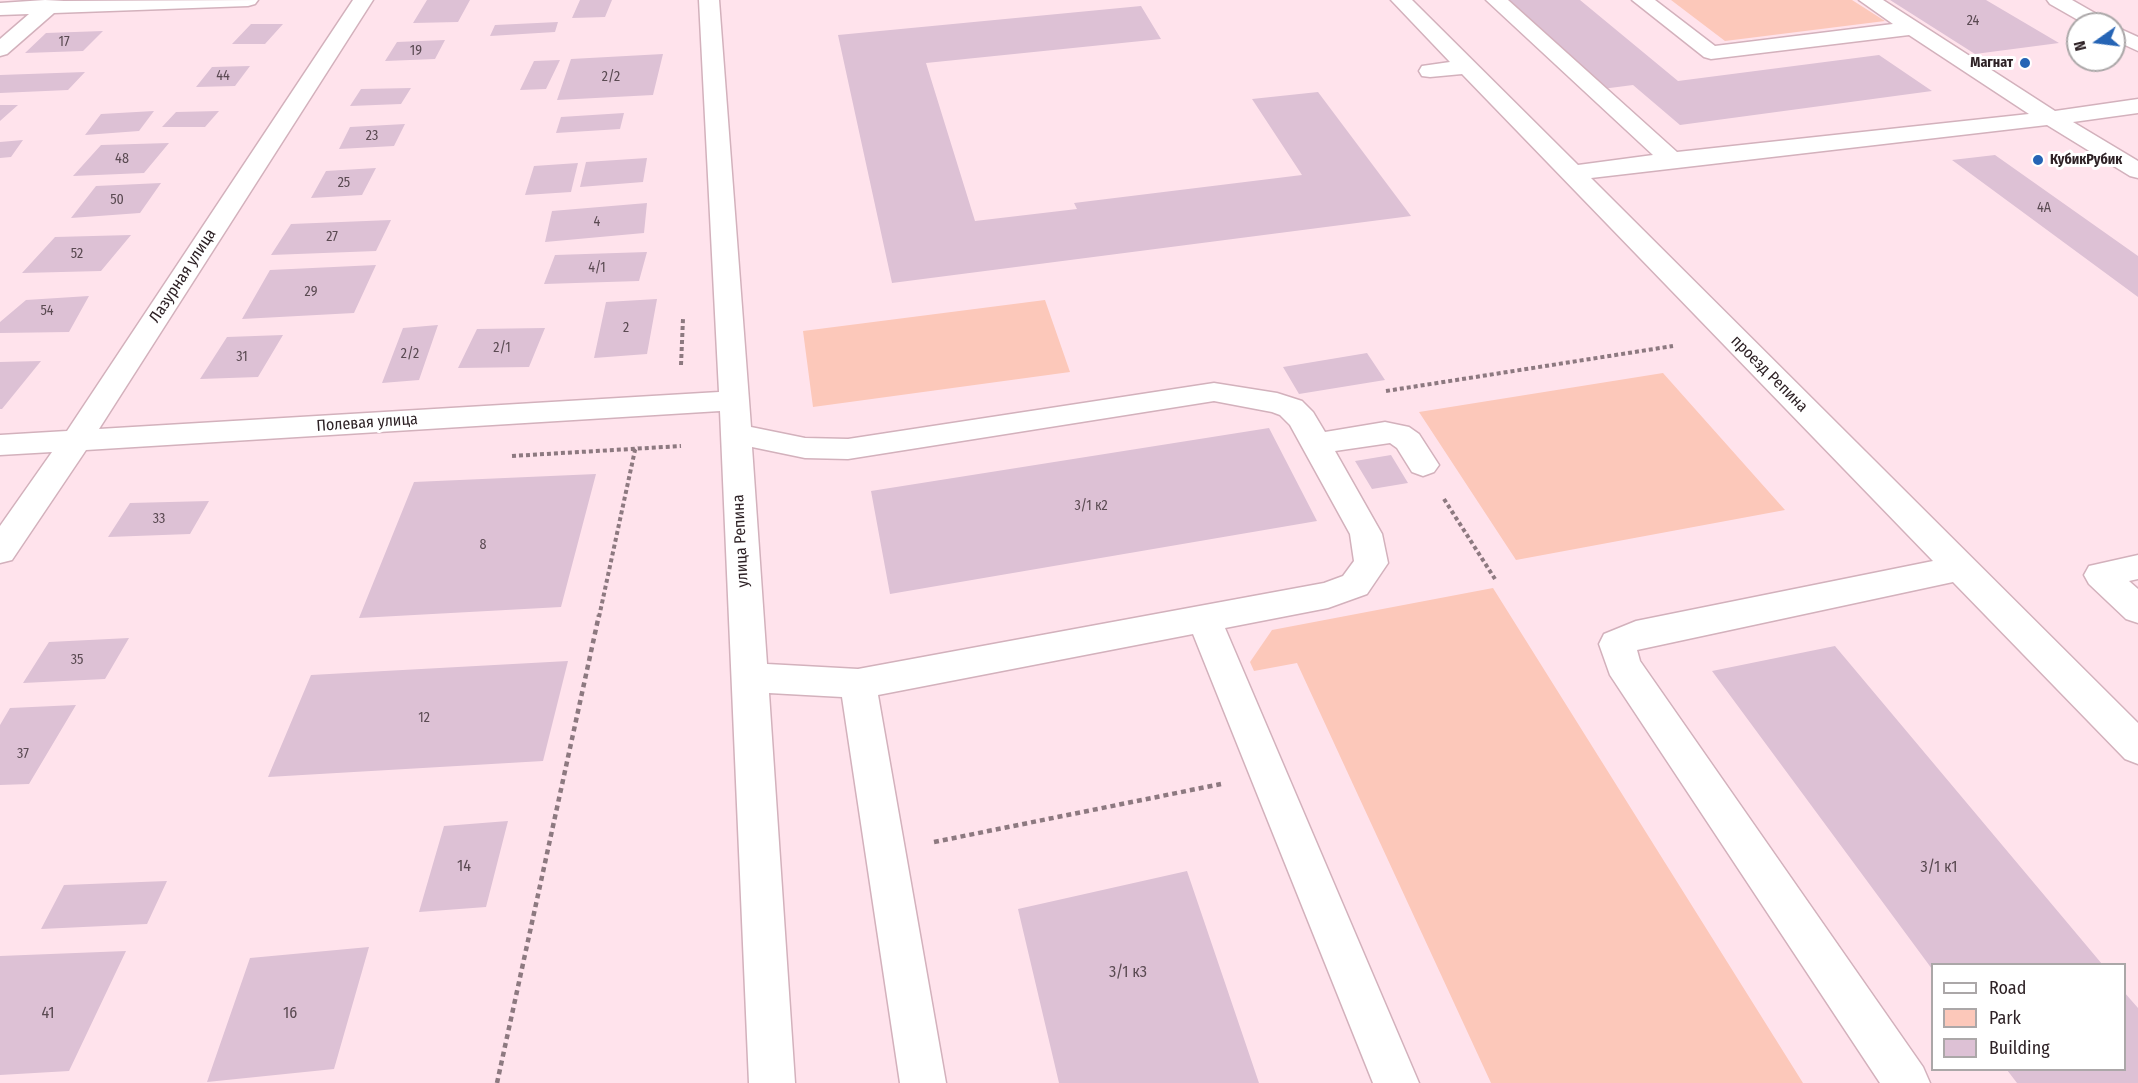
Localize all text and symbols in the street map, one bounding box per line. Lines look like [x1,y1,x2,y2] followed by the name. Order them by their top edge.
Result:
[2066,12,2126,72] north arrow
[1967,13,1979,29] house number: 24
[58,34,70,50] house number: 17
[2070,39,2090,53] text: N
[410,43,422,59] house number: 19
[1970,55,2013,71] place label: Магнат
[2018,56,2032,70] marker: Магнат
[216,68,230,84] house number: 44
[602,69,620,85] house number: 2/2
[366,128,378,144] house number: 23
[115,151,129,167] house number: 48
[2050,152,2122,168] place label: КубикРубик
[2031,153,2045,167] marker: КубикРубик
[338,175,350,191] house number: 25
[110,192,124,208] house number: 50
[2037,200,2051,216] house number: 4А
[594,214,600,230] house number: 4
[146,226,220,326] street label: Лазурная улица
[326,229,338,245] house number: 27
[71,246,83,262] house number: 52
[588,260,606,276] house number: 4/1
[305,284,317,300] house number: 29
[40,303,54,319] house number: 54
[623,320,629,336] house number: 2
[1727,332,1811,416] street label: проезд Репина
[493,340,511,356] house number: 2/1
[401,346,419,362] house number: 2/2
[236,349,248,365] house number: 31
[316,410,418,436] street label: Полевая улица
[729,494,753,588] street label: улица Репина
[1074,498,1108,514] house number: 3/1 к2
[153,511,165,527] house number: 33
[480,537,486,553] house number: 8
[71,652,83,668] house number: 35
[418,710,430,726] house number: 12
[17,746,29,762] house number: 37
[457,857,471,877] house number: 14
[1921,858,1957,878] house number: 3/1 к1
[1109,963,1147,983] house number: 3/1 к3
[1931,963,2126,1071] legend
[1989,977,2026,999] text: Road
[41,1004,55,1024] house number: 41
[283,1004,297,1024] house number: 16
[1989,1007,2021,1029] text: Park
[1989,1037,2050,1059] text: Building

